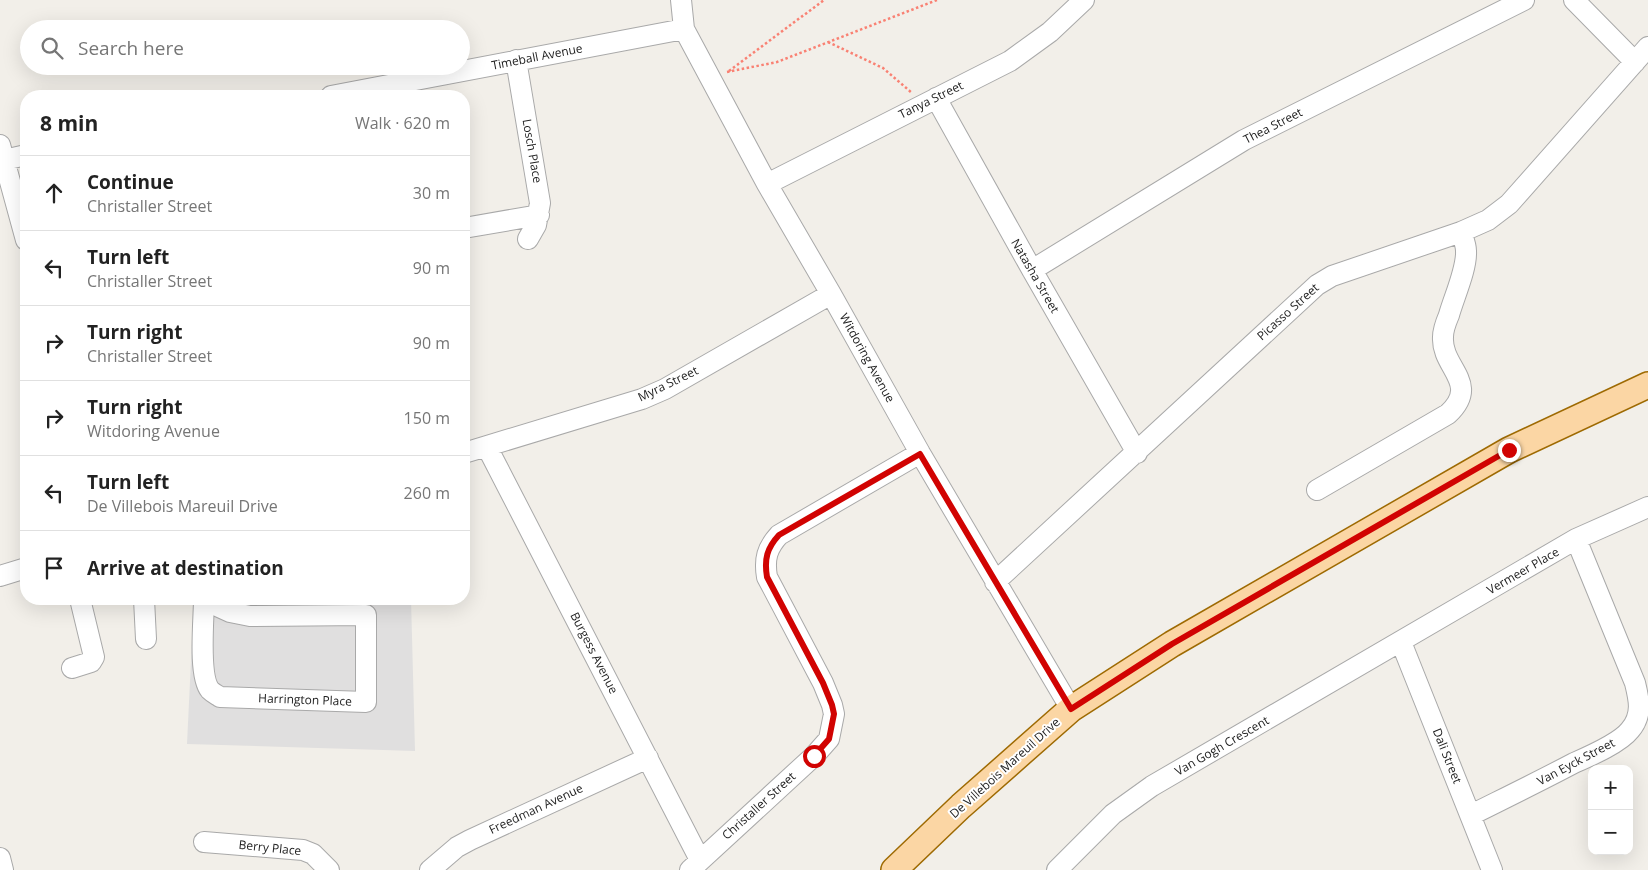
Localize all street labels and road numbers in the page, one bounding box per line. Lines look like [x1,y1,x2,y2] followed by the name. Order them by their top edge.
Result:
[490,39,584,74] street label: Timeball Avenue
[896,77,966,123] street label: Tanya Street
[1240,103,1305,148] street label: Thea Street
[518,118,547,185] street label: Losch Place
[1007,236,1064,316] street label: Natasha Street
[1253,279,1322,344] street label: Picasso Street
[836,310,899,406] street label: Witdoring Avenue
[635,362,701,405] street label: Myra Street
[1484,543,1562,598] street label: Vermeer Place
[567,609,622,697] street label: Burgess Avenue
[258,689,352,710] street label: Harrington Place
[1171,712,1272,779] street label: Van Gogh Crescent
[946,713,1064,822] street label: De Villebois Mareuil Drive
[1429,726,1466,786] street label: Dali Street
[1534,734,1618,789] street label: Van Eyck Street
[718,768,799,843] street label: Christaller Street
[486,779,586,838] street label: Freedman Avenue
[238,836,302,859] street label: Berry Place

